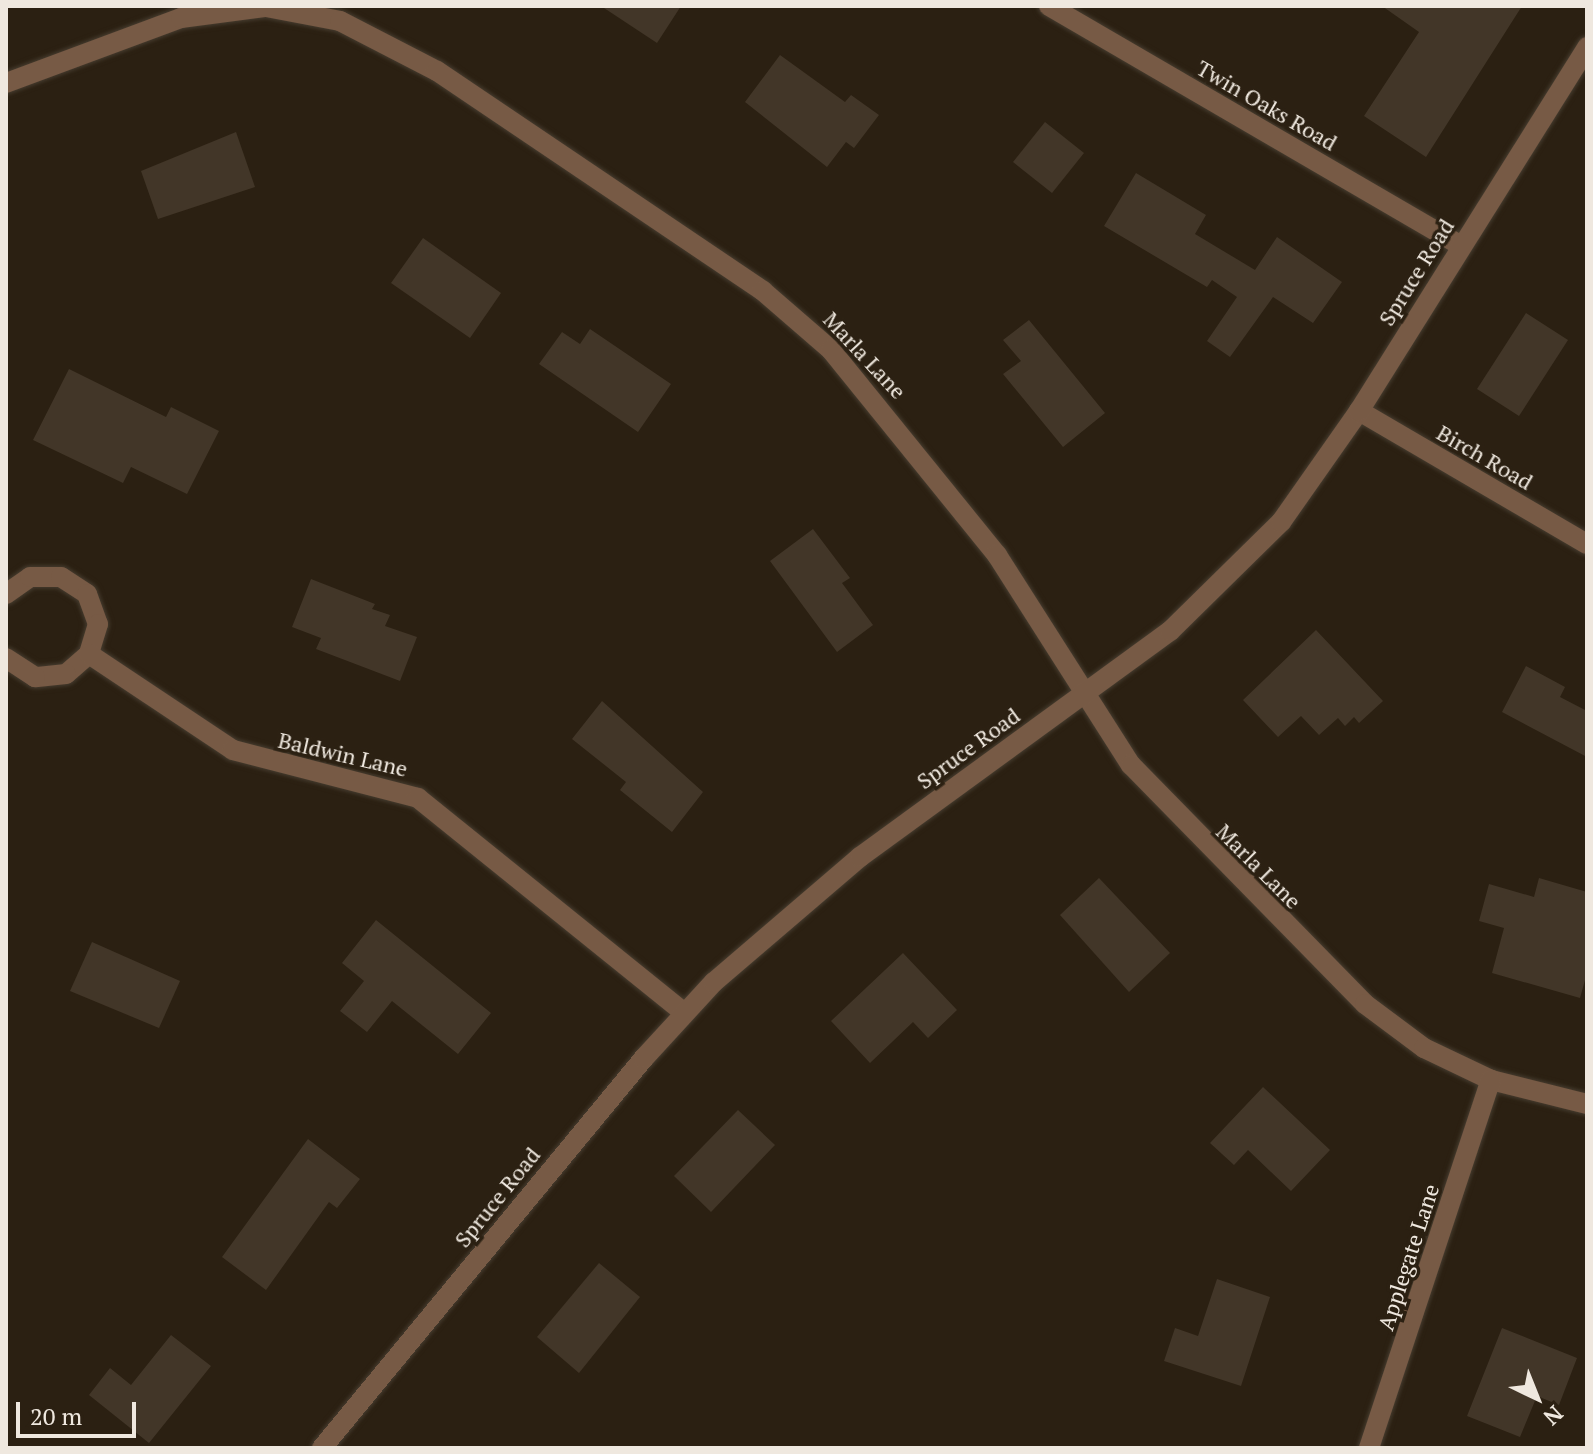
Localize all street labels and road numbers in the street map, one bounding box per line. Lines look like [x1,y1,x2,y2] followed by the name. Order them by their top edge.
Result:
[1192,54,1342,156] street label: Twin Oaks Road
[1373,214,1459,330] street label: Spruce Road
[818,306,912,404] street label: Marla Lane
[1432,419,1538,495] street label: Birch Road
[911,702,1025,794] street label: Spruce Road
[276,726,410,782] street label: Baldwin Lane
[1211,818,1307,914] street label: Marla Lane
[449,1142,545,1252] street label: Spruce Road
[1372,1181,1444,1333] street label: Applegate Lane

